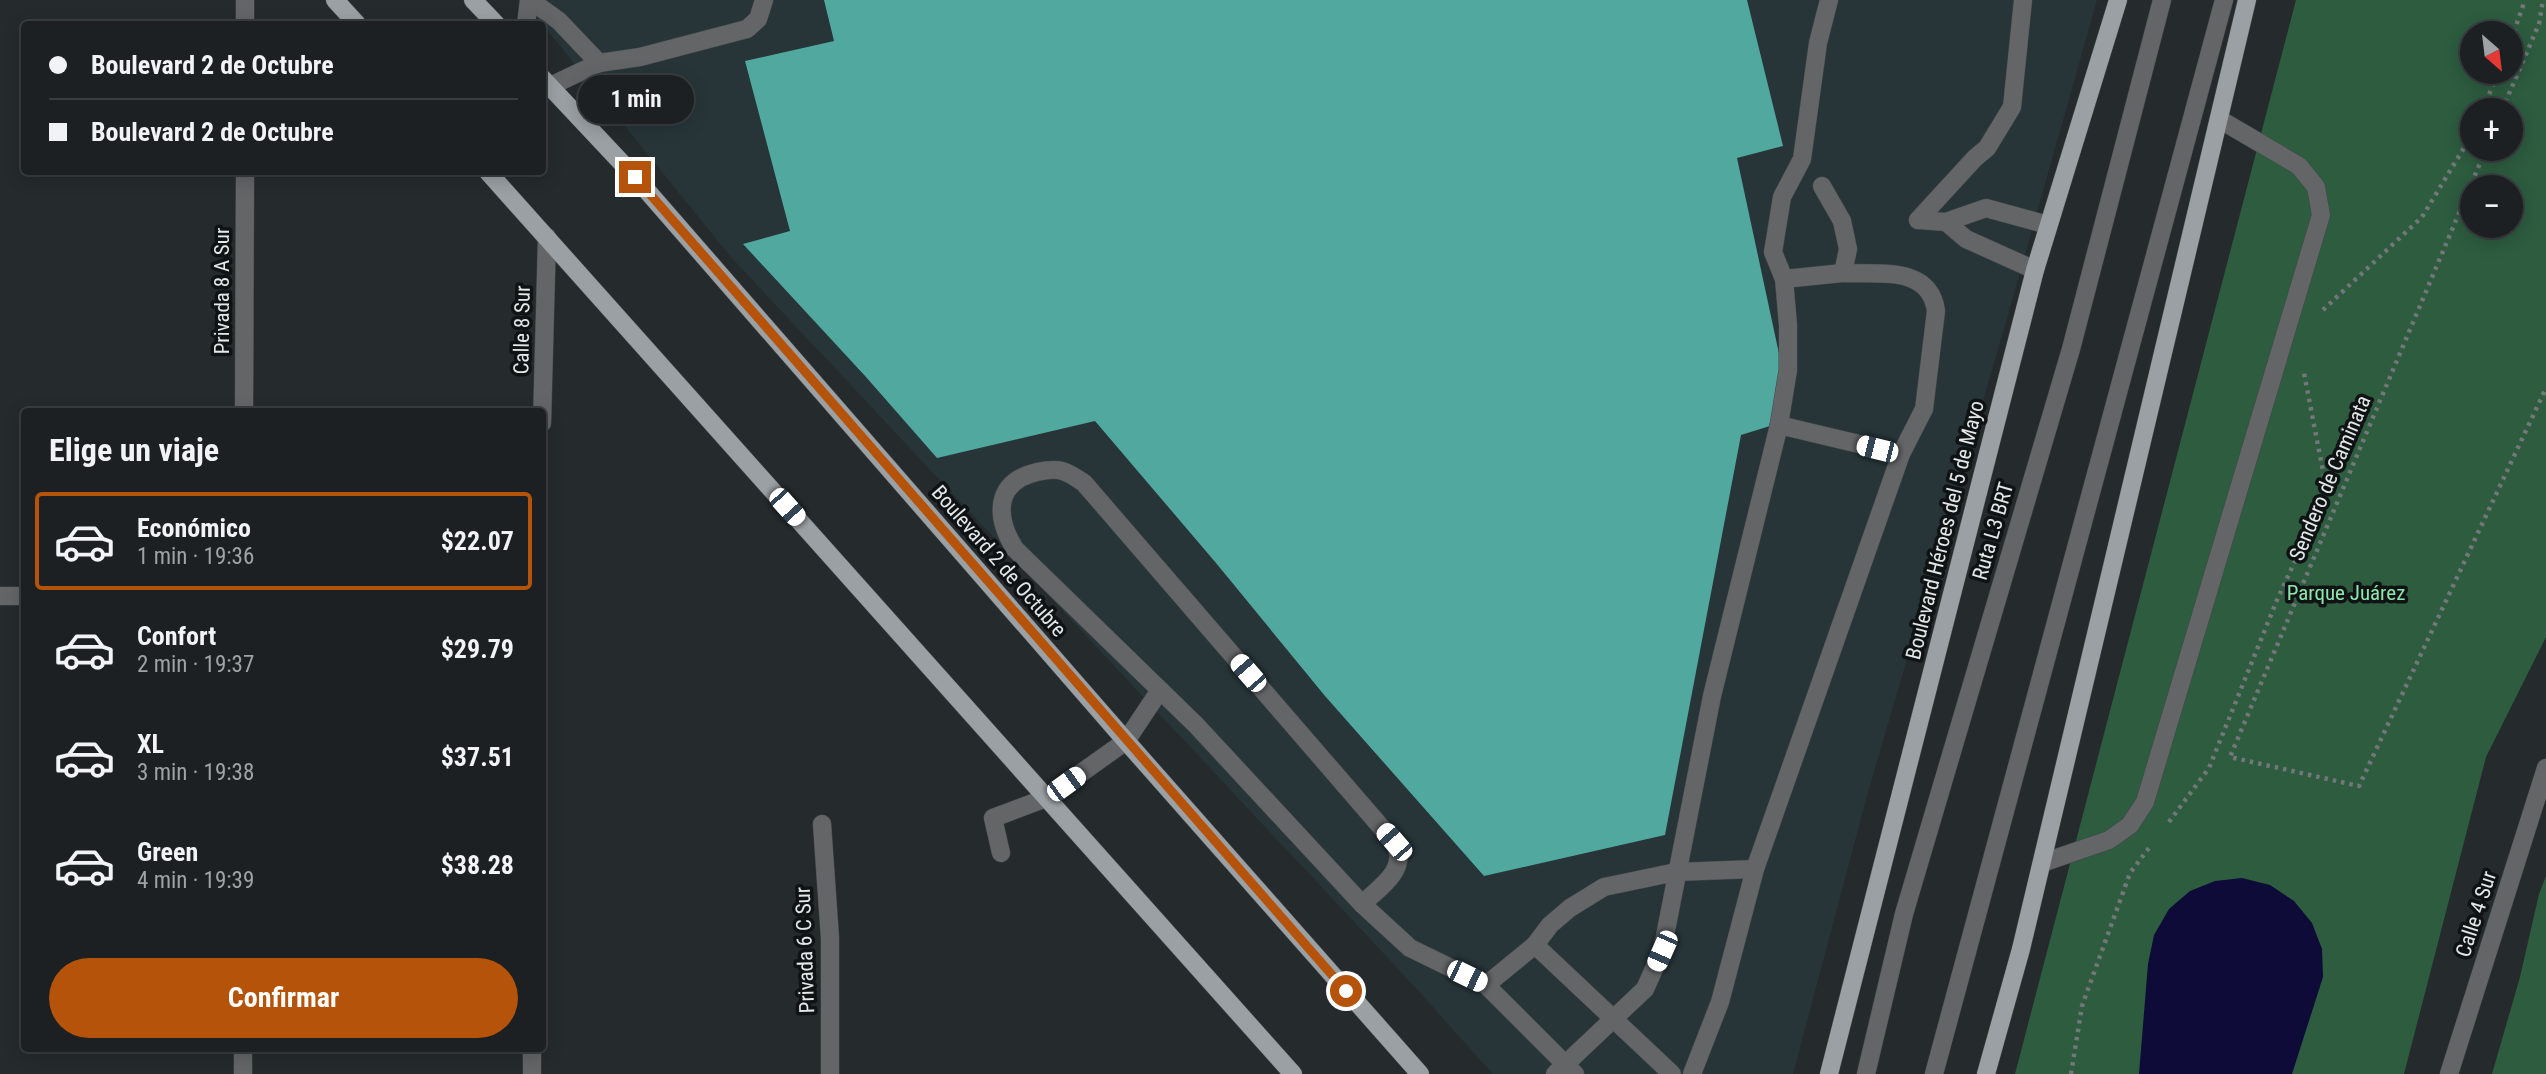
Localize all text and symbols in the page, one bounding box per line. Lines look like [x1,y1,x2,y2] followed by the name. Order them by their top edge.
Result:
[2460,21,2524,84] north arrow
[2460,21,2523,238] map controls
[91,50,334,80] text: Boulevard 2 de Octubre
[577,76,693,124] callout: 1 min
[610,86,662,113] text: 1 min
[2460,98,2523,161] button: +
[91,117,334,147] text: Boulevard 2 de Octubre
[619,161,651,193] route end
[2460,175,2523,238] button: −
[210,228,234,354] street label: Privada 8 A Sur
[509,285,535,375] street label: Calle 8 Sur
[2284,392,2376,564] street label: Sendero de Caminata
[1901,398,1989,662] street label: Boulevard Héroes del 5 de Mayo
[49,431,219,469] text: Elige un viaje
[1855,434,1900,464] car
[1968,479,2018,583] street label: Ruta L3 BRT
[927,481,1071,642] street label: Boulevard 2 de Octubre
[766,484,809,530] car
[53,510,116,573] icon: car
[137,513,251,543] text: Económico
[441,526,514,556] text: $22.07
[137,543,254,570] text: 1 min · 19:36
[2287,581,2405,605] park label: Parque Juárez
[53,618,116,681] icon: car
[137,621,216,651] text: Confort
[441,634,514,664] text: $29.79
[1227,650,1270,696] car
[137,651,254,678] text: 2 min · 19:37
[53,726,116,789] icon: car
[137,729,164,759] text: XL
[441,742,514,772] text: $37.51
[137,759,254,786] text: 3 min · 19:38
[1043,763,1090,805] car
[1373,819,1416,865] car
[53,834,116,897] icon: car
[137,837,198,867] text: Green
[441,850,514,880] text: $38.28
[137,867,254,894] text: 4 min · 19:39
[2451,868,2501,960] street label: Calle 4 Sur
[791,886,819,1014] street label: Privada 6 C Sur
[1644,928,1681,974] car
[1444,957,1491,995] car
[49,958,518,1038] button: Confirmar
[1330,975,1362,1007] route start

